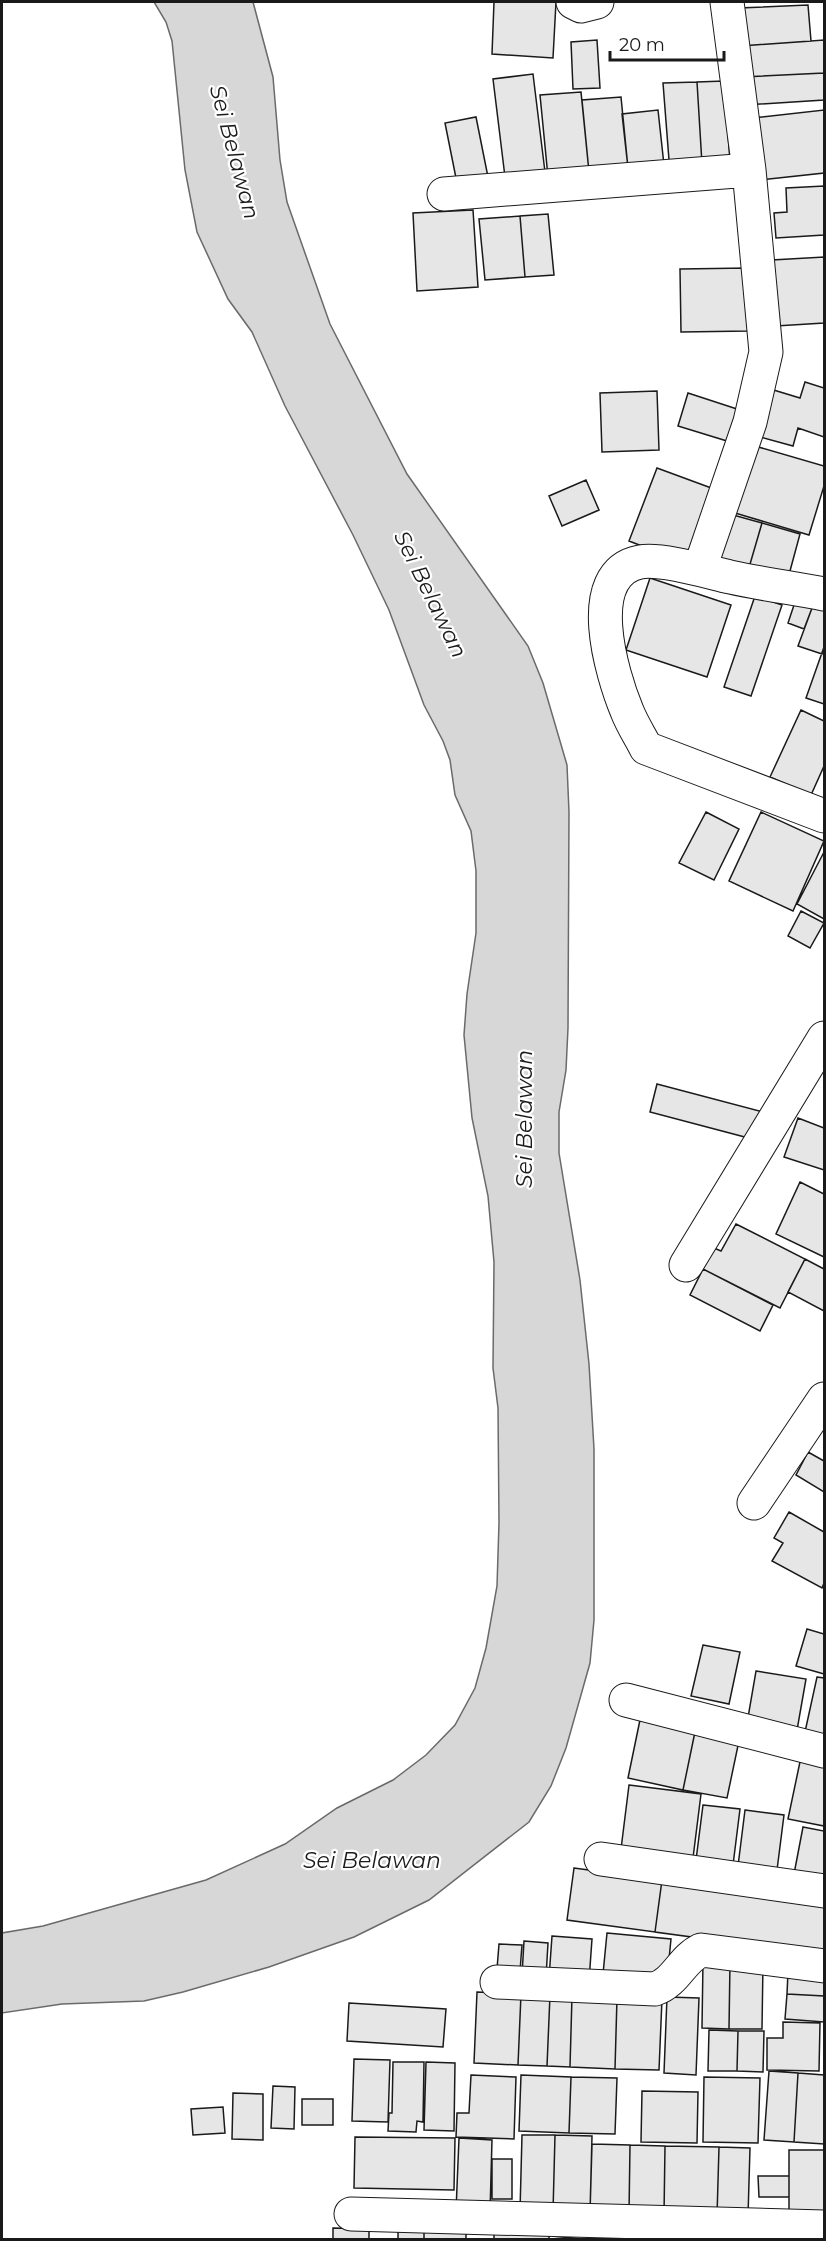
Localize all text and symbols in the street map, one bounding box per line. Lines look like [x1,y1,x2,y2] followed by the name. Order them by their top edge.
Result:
[610,24,724,62] scale bar
[619,34,665,56] text: 20 m
[204,82,265,222] water label: Sei Belawan
[388,526,473,662] water label: Sei Belawan
[511,1050,538,1188] water label: Sei Belawan
[303,1847,441,1874] water label: Sei Belawan

